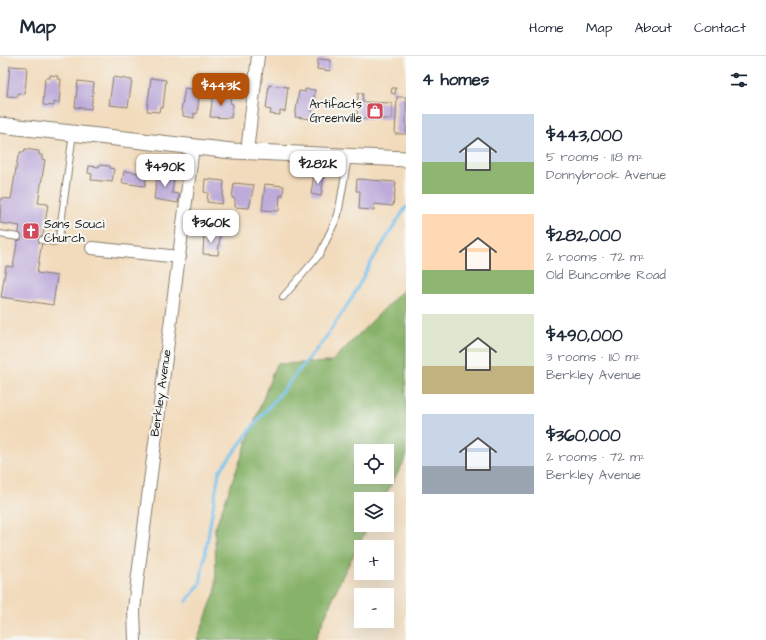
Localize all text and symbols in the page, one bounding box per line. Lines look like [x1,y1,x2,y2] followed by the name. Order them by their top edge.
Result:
[20,14,56,41] text: Map
[529,18,564,38] text: Home
[586,18,612,38] text: Map
[634,18,672,38] text: About
[694,18,746,38] text: Contact
[422,68,489,92] text: 4 homes
[728,69,750,91] icon: filters
[193,73,249,107] pin: $443K
[201,77,241,95] text: $443K
[309,96,363,127] place label: Artifacts Greenville
[365,101,385,121] shop icon: Artifacts Greenville
[546,124,622,148] text: $443,000
[454,130,502,178] icon: home
[546,148,643,166] text: 5 rooms · 118 m²
[290,151,346,185] pin: $282K
[137,154,193,188] pin: $490K
[299,155,337,173] text: $282K
[145,158,185,176] text: $490K
[546,166,666,184] text: Donnybrook Avenue
[183,210,239,244] pin: $360K
[192,214,230,232] text: $360K
[44,216,105,247] place label: Sans Souci Church
[21,221,41,241] church icon: Sans Souci Church
[546,224,621,248] text: $282,000
[454,230,502,278] icon: home
[546,248,645,266] text: 2 rooms · 72 m²
[546,266,666,284] text: Old Buncombe Road
[546,324,623,348] text: $490,000
[454,330,502,378] icon: home
[146,348,177,438] street label: Berkley Avenue
[546,348,640,366] text: 3 rooms · 110 m²
[546,366,641,384] text: Berkley Avenue
[546,424,621,448] text: $360,000
[454,430,502,478] icon: home
[354,444,394,628] map controls
[354,444,394,484] button: locate
[546,448,645,466] text: 2 rooms · 72 m²
[546,466,641,484] text: Berkley Avenue
[354,492,394,532] button: layers
[354,540,394,580] button: +
[354,588,394,628] button: −

